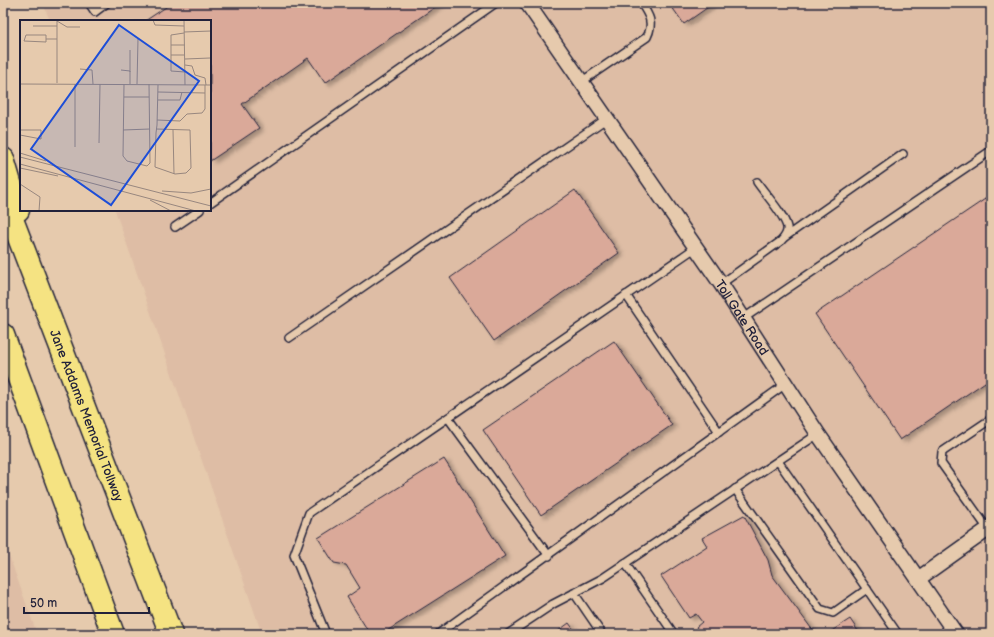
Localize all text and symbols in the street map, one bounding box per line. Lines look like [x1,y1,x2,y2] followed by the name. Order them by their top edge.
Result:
[20,20,211,211] inset map
[711,277,772,358] street label: Toll Gate Road
[46,328,126,504] street label: Jane Addams Memorial Tollway
[24,589,149,615] scale bar
[30,596,57,611] text: 50 m

